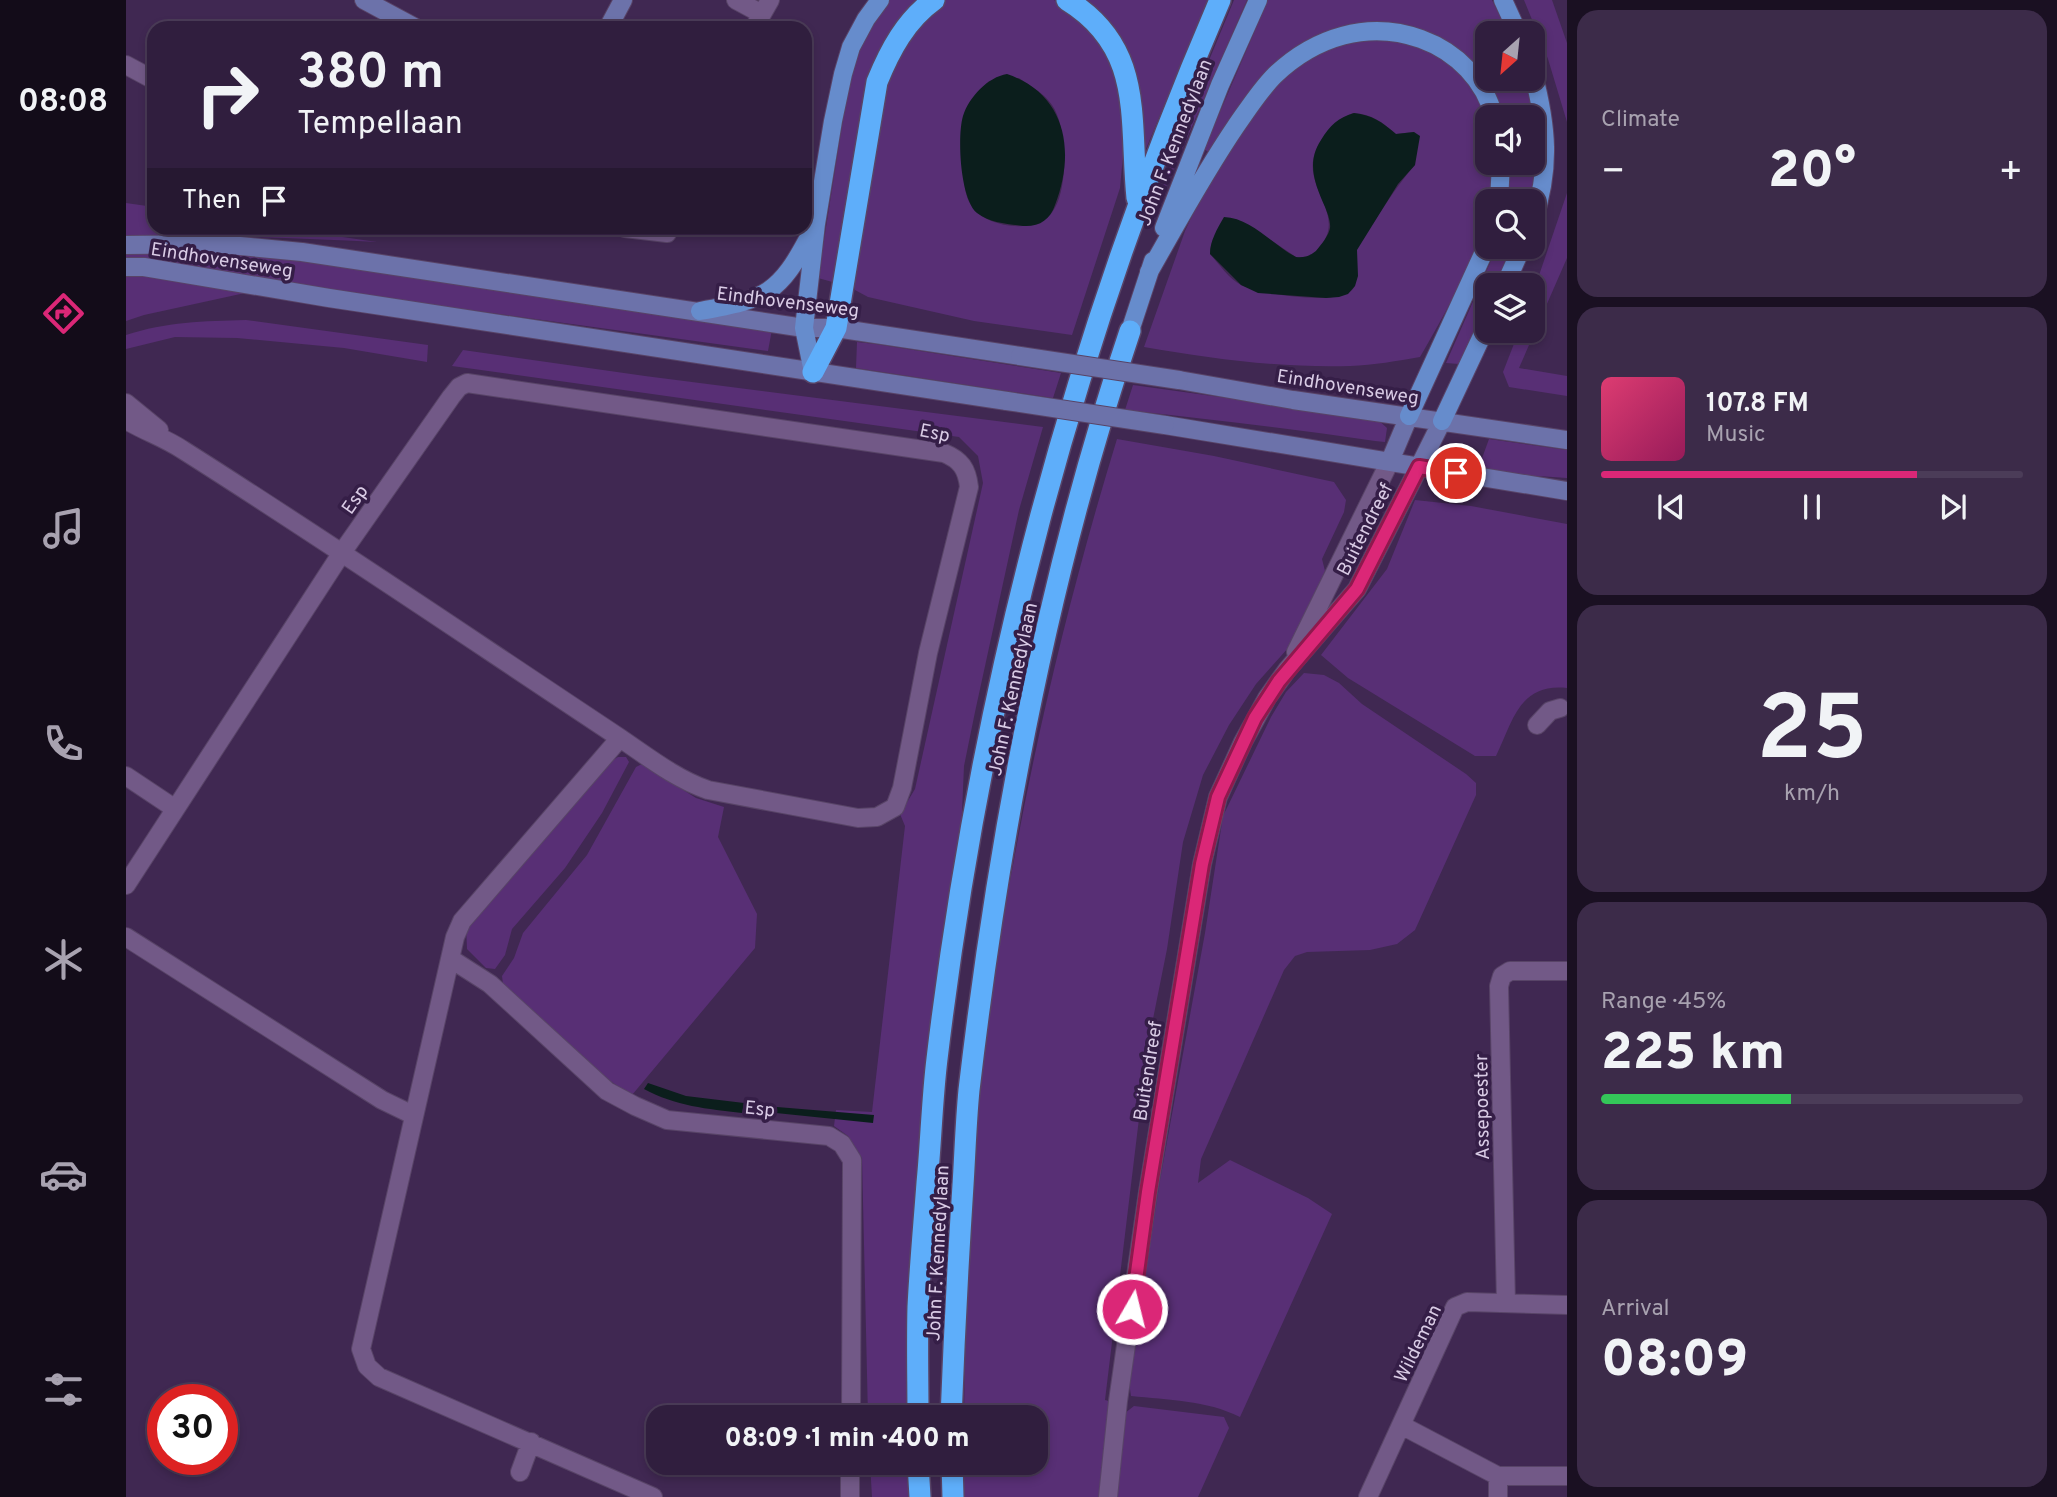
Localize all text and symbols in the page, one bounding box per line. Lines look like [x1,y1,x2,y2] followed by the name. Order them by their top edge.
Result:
[1475,21,1545,91] north arrow
[1475,21,1545,343] map controls
[297,44,444,106] text: 380 m
[182,49,273,140] icon: right
[1133,56,1219,229] street label: John F. Kennedylaan
[18,83,108,123] text: 08:08
[297,105,463,145] text: Tempellaan
[1475,105,1545,175] button: sound
[1601,106,1680,135] text: Climate
[1768,140,1856,206] text: 20°
[1601,149,1626,198] text: −
[1998,149,2023,198] text: +
[255,182,293,220] icon: arrive
[182,185,241,218] text: Then
[1475,189,1545,259] button: search
[149,238,294,284] street label: Eindhovenseweg
[1475,273,1545,343] button: layers
[715,282,860,324] street label: Eindhovenseweg
[39,289,88,338] icon: directions
[1275,365,1420,411] street label: Eindhovenseweg
[1706,388,1809,421] text: 107.8 FM
[917,419,952,449] street label: Esp
[1706,421,1766,450] text: Music
[1426,443,1486,503] pin
[1437,454,1475,492] icon: arrive
[1332,479,1400,580] street label: Buitendreef
[337,481,374,520] street label: Esp
[1652,488,1690,526] icon: previous
[1793,488,1831,526] icon: pause
[1934,488,1972,526] icon: next
[39,504,88,553] icon: music
[984,601,1044,778] street label: John F. Kennedylaan
[1756,677,1868,792] text: 25
[39,719,88,768] icon: phone
[1784,780,1840,809] text: km/h
[39,935,88,984] icon: climate
[1601,988,1726,1017] text: Range · 45%
[1129,1019,1169,1123] street label: Buitendreef
[1601,1022,1785,1088] text: 225 km
[1470,1053,1496,1160] street label: Assepoester
[743,1096,776,1124] street label: Esp
[39,1150,88,1199] icon: car
[922,1164,956,1342] street label: John F. Kennedylaan
[1095,1272,1169,1346] position arrow
[1601,1295,1670,1324] text: Arrival
[1390,1301,1448,1387] street label: Wildeman
[1601,1329,1748,1395] text: 08:09
[39,1365,88,1414] icon: filters
[147,1384,238,1475] speed limit sign: 30
[725,1423,969,1456] text: 08:09 · 1 min · 400 m

